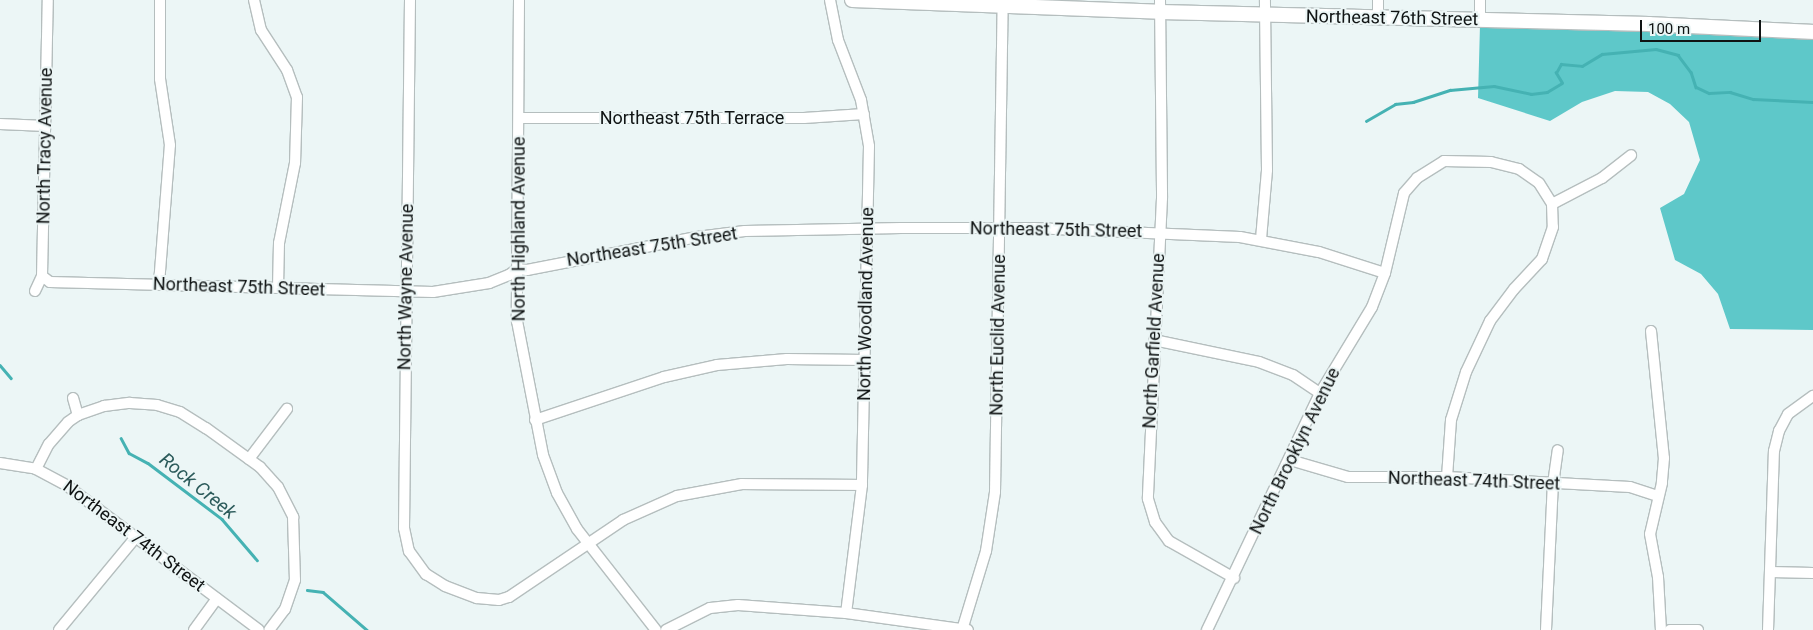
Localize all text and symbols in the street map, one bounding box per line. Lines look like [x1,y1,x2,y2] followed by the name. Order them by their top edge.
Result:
[1306,6,1478,30] street label: Northeast 76th Street
[1643,10,1764,42] scale bar
[1648,20,1690,38] text: 100 m
[33,67,57,225] street label: North Tracy Avenue
[600,107,784,129] street label: Northeast 75th Terrace
[508,137,530,321] street label: North Highland Avenue
[394,204,418,370] street label: North Wayne Avenue
[854,207,878,401] street label: North Woodland Avenue
[970,218,1142,242] street label: Northeast 75th Street
[565,223,739,271] street label: Northeast 75th Street
[1139,253,1169,429] street label: North Garfield Avenue
[986,254,1010,416] street label: North Euclid Avenue
[152,273,326,301] street label: Northeast 75th Street
[1245,364,1345,538] street label: North Brooklyn Avenue
[155,448,241,524] water label: Rock Creek
[1387,467,1561,495] street label: Northeast 74th Street
[59,475,209,597] street label: Northeast 74th Street

